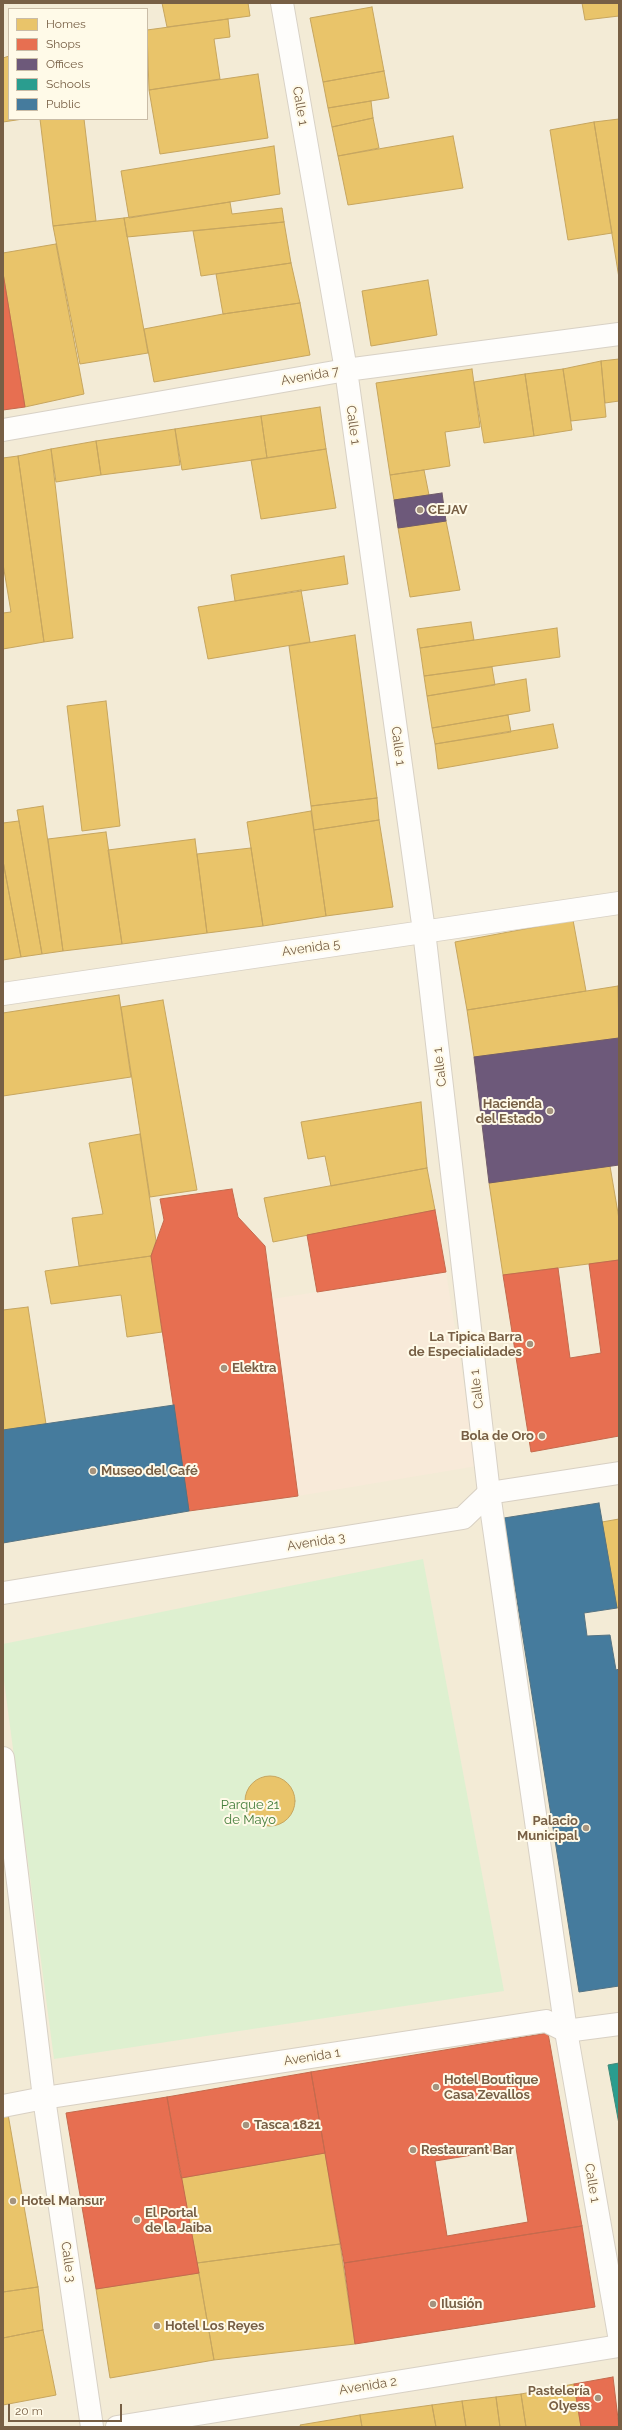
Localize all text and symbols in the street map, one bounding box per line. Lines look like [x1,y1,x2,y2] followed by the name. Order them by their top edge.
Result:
[8,8,148,120] legend
[46,17,86,31] text: Homes
[46,37,81,51] text: Shops
[46,57,83,71] text: Offices
[46,77,90,91] text: Schools
[289,85,311,127] street label: Calle 1
[46,97,80,111] text: Public
[280,363,340,389] street label: Avenida 7
[343,404,363,446] street label: Calle 1
[428,502,468,518] place label: CEJAV
[415,505,425,515] marker: CEJAV
[388,725,408,767] street label: Calle 1
[281,936,341,960] street label: Avenida 5
[430,1046,450,1088] street label: Calle 1
[476,1096,542,1127] place label: Hacienda del Estado
[545,1106,555,1116] marker: Hacienda del Estado
[408,1329,522,1360] place label: La Tipica Barra de Especialidades
[525,1339,535,1349] marker: La Tipica Barra de Especialidades
[232,1360,276,1376] place label: Elektra
[219,1363,229,1373] marker: Elektra
[467,1368,487,1410] street label: Calle 1
[461,1428,534,1444] place label: Bola de Oro
[537,1431,547,1441] marker: Bola de Oro
[101,1463,198,1479] place label: Museo del Café
[88,1466,98,1476] marker: Museo del Café
[286,1530,346,1554] street label: Avenida 3
[221,1797,279,1828] park label: Parque 21 de Mayo
[517,1813,578,1844] place label: Palacio Municipal
[581,1823,591,1833] marker: Palacio Municipal
[283,2045,341,2069] street label: Avenida 1
[444,2072,538,2103] place label: Hotel Boutique Casa Zevallos
[431,2082,441,2092] marker: Hotel Boutique Casa Zevallos
[254,2117,321,2133] place label: Tasca 1821
[241,2120,251,2130] marker: Tasca 1821
[421,2142,514,2158] place label: Restaurant Bar
[408,2145,418,2155] marker: Restaurant Bar
[581,2162,603,2204] street label: Calle 1
[21,2193,104,2209] place label: Hotel Mansur
[8,2196,18,2206] marker: Hotel Mansur
[145,2205,212,2236] place label: El Portal de la Jaiba
[132,2215,142,2225] marker: El Portal de la Jaiba
[57,2241,79,2283] street label: Calle 3
[441,2296,482,2312] place label: Ilusión
[428,2299,438,2309] marker: Ilusión
[165,2318,264,2334] place label: Hotel Los Reyes
[152,2321,162,2331] marker: Hotel Los Reyes
[338,2374,398,2398] street label: Avenida 2
[528,2383,590,2414] place label: Pastelería Olyess
[593,2393,603,2403] marker: Pastelería Olyess
[10,2396,124,2422] scale bar
[15,2404,43,2418] text: 20 m

